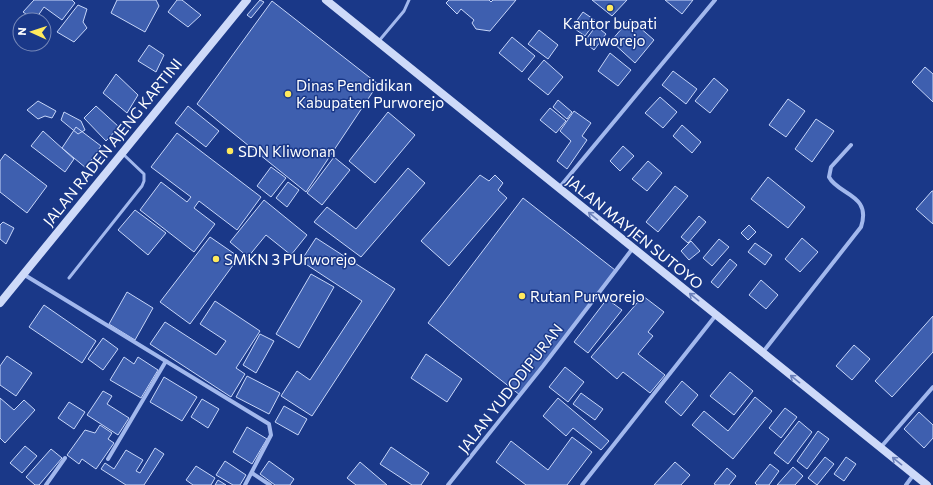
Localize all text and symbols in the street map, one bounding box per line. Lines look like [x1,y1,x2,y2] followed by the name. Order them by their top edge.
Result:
[605,3,615,13] marker: Kantor bupati Purworejo
[12,12,52,52] north arrow
[563,14,657,49] place label: Kantor bupati Purworejo
[15,27,28,36] text: N
[39,54,185,230] street label: JALAN RADEN AJENG KARTINI
[296,76,444,111] place label: Dinas Pendidikan Kabupaten Purworejo
[283,89,293,99] marker: Dinas Pendidikan Kabupaten Purworejo
[238,142,336,160] place label: SDN Kliwonan
[225,146,235,156] marker: SDN Kliwonan
[563,171,707,293] street label: JALAN MAYJEN SUTOYO
[588,211,598,220] one-way arrow
[224,250,356,268] place label: SMKN 3 PUrworejo
[211,254,221,264] marker: SMKN 3 PUrworejo
[530,287,645,305] place label: Rutan Purworejo
[517,291,527,301] marker: Rutan Purworejo
[689,293,700,302] one-way arrow
[454,320,566,456] street label: JALAN YUDODIPURAN
[790,374,801,383] one-way arrow
[891,456,902,465] one-way arrow

